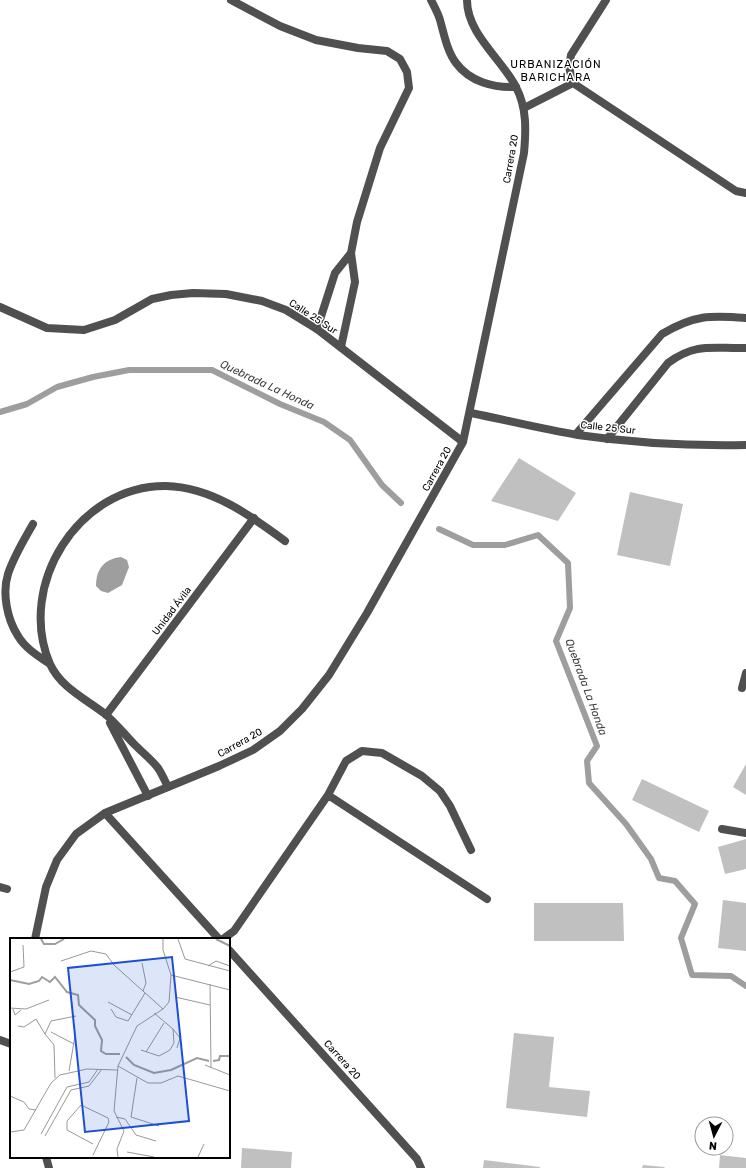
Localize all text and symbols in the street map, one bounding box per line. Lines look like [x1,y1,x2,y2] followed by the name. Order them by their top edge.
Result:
[510,58,602,84] district label: URBANIZACIÓN BARICHARA
[501,134,521,184] street label: Carrera 20
[287,297,340,337] street label: Calle 25 Sur
[218,358,317,413] water label: Quebrada La Honda
[580,419,636,437] street label: Calle 25 Sur
[420,445,454,493] street label: Carrera 20
[150,584,194,638] street label: Unidad Ávila
[562,637,610,738] water label: Quebrada La Honda
[216,726,264,760] street label: Carrera 20
[10,938,230,1158] inset map
[321,1038,363,1082] street label: Carrera 20
[694,1116,734,1156] north arrow
[708,1139,718,1152] text: N

